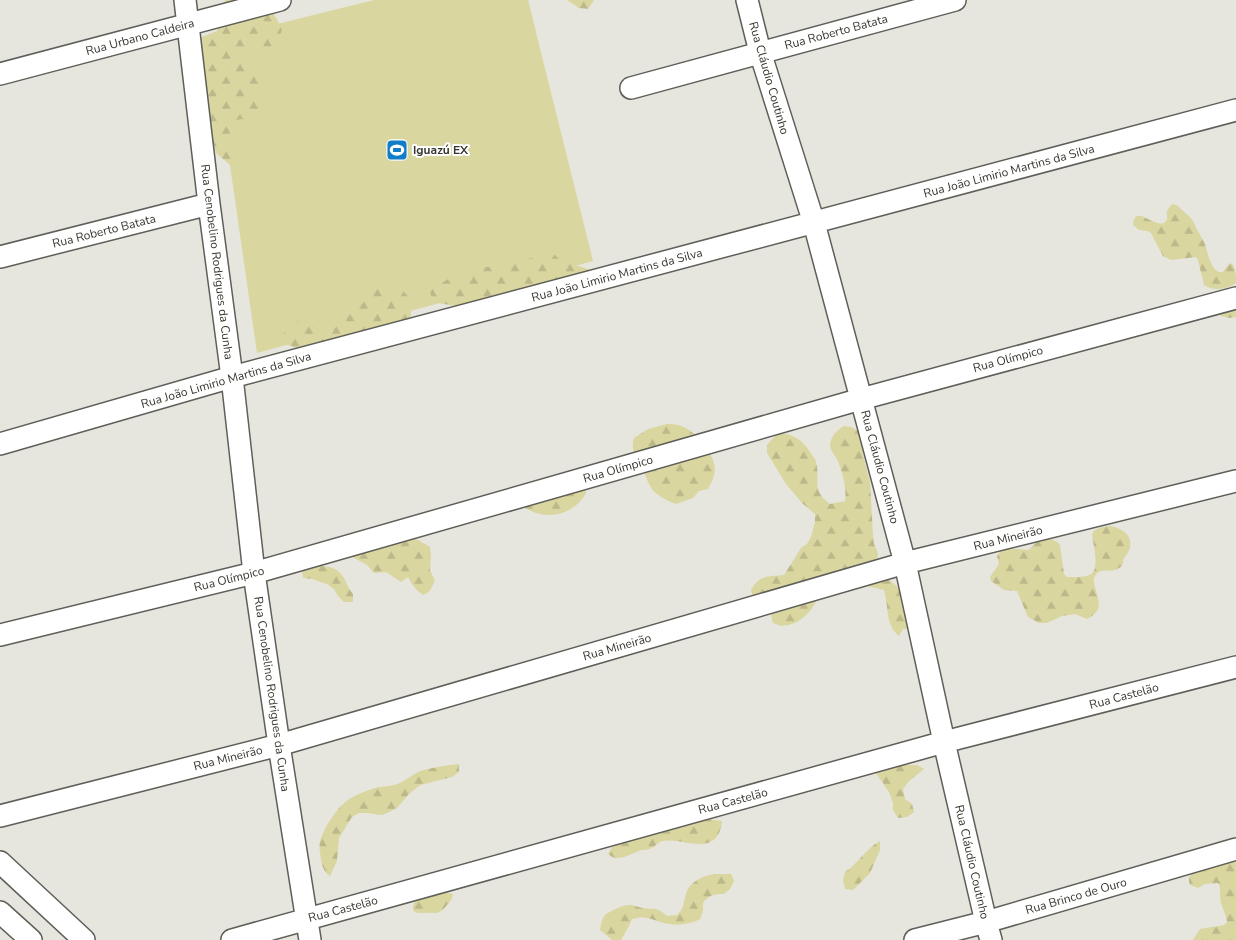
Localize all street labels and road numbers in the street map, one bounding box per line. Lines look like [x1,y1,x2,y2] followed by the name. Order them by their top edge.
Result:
[783,11,889,53] street label: Rua Roberto Batata
[84,15,196,59] street label: Rua Urbano Caldeira
[745,20,793,137] street label: Rua Cláudio Coutinho
[922,140,1096,202] street label: Rua João Limirio Martins da Silva
[197,163,237,361] street label: Rua Cenobelino Rodrigues da Cunha
[51,210,157,252] street label: Rua Roberto Batata
[530,244,704,306] street label: Rua João Limirio Martins da Silva
[971,342,1045,376] street label: Rua Olímpico
[139,348,313,412] street label: Rua João Limirio Martins da Silva
[857,409,903,526] street label: Rua Cláudio Coutinho
[581,451,655,487] street label: Rua Olímpico
[972,522,1044,554] street label: Rua Mineirão
[192,562,266,595] street label: Rua Olímpico
[250,595,294,793] street label: Rua Cenobelino Rodrigues da Cunha
[581,630,653,664] street label: Rua Mineirão
[1088,679,1161,713] street label: Rua Castelão
[192,742,264,774] street label: Rua Mineirão
[697,784,770,818] street label: Rua Castelão
[951,803,993,921] street label: Rua Cláudio Coutinho
[1023,874,1129,918] street label: Rua Brinco de Ouro
[307,892,380,926] street label: Rua Castelão

